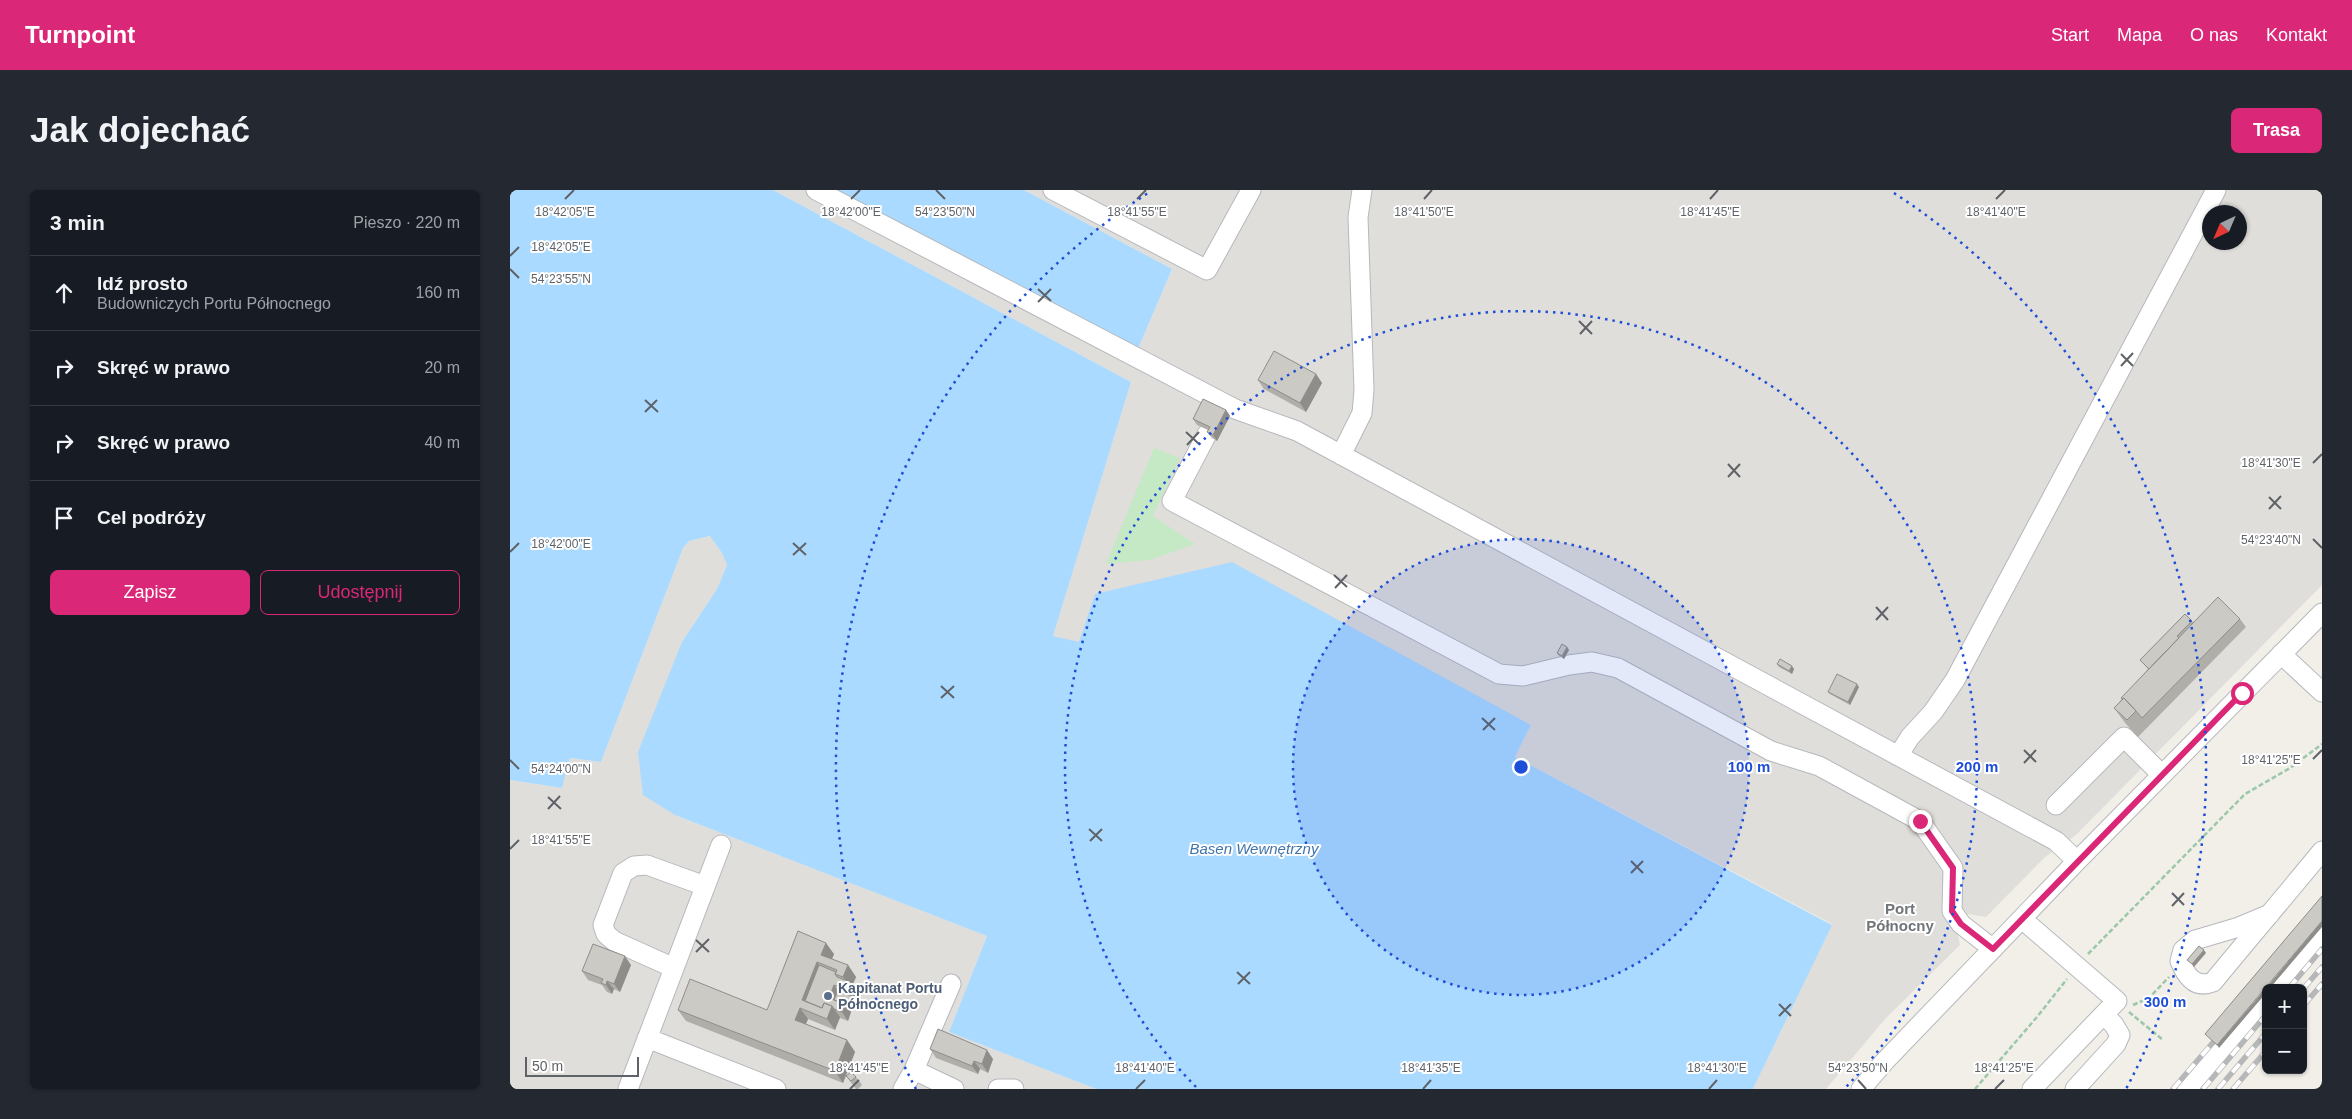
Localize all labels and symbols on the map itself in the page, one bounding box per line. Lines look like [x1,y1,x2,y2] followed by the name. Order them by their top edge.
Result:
[535,205,595,219] text: 18°42'05"E
[821,205,881,219] text: 18°42'00"E
[915,205,975,219] text: 54°23'50"N
[1107,205,1167,219] text: 18°41'55"E
[1394,205,1454,219] text: 18°41'50"E
[1680,205,1740,219] text: 18°41'45"E
[1966,205,2026,219] text: 18°41'40"E
[2202,205,2247,250] north arrow
[531,240,591,254] text: 18°42'05"E
[531,272,591,286] text: 54°23'55"N
[2241,456,2301,470] text: 18°41'30"E
[2241,533,2301,547] text: 54°23'40"N
[531,537,591,551] text: 18°42'00"E
[2231,682,2254,705] route start
[2241,753,2301,767] text: 18°41'25"E
[1512,758,1530,776] centre of rings
[1728,758,1770,775] text: 100 m
[1956,758,1998,775] text: 200 m
[531,762,591,776] text: 54°24'00"N
[1909,810,1932,833] route end
[531,833,591,847] text: 18°41'55"E
[1190,840,1320,857] water label: Basen Wewnętrzny
[1866,900,1934,934] district label: Port Północny
[838,980,942,1012] place label: Kapitanat Portu Północnego
[822,990,834,1002] marker: Kapitanat Portu Północnego
[2144,993,2186,1010] text: 300 m
[525,1054,639,1077] scale bar
[829,1061,889,1075] text: 18°41'45"E
[1115,1061,1175,1075] text: 18°41'40"E
[1401,1061,1461,1075] text: 18°41'35"E
[1687,1061,1747,1075] text: 18°41'30"E
[1828,1061,1888,1075] text: 54°23'50"N
[1974,1061,2034,1075] text: 18°41'25"E

